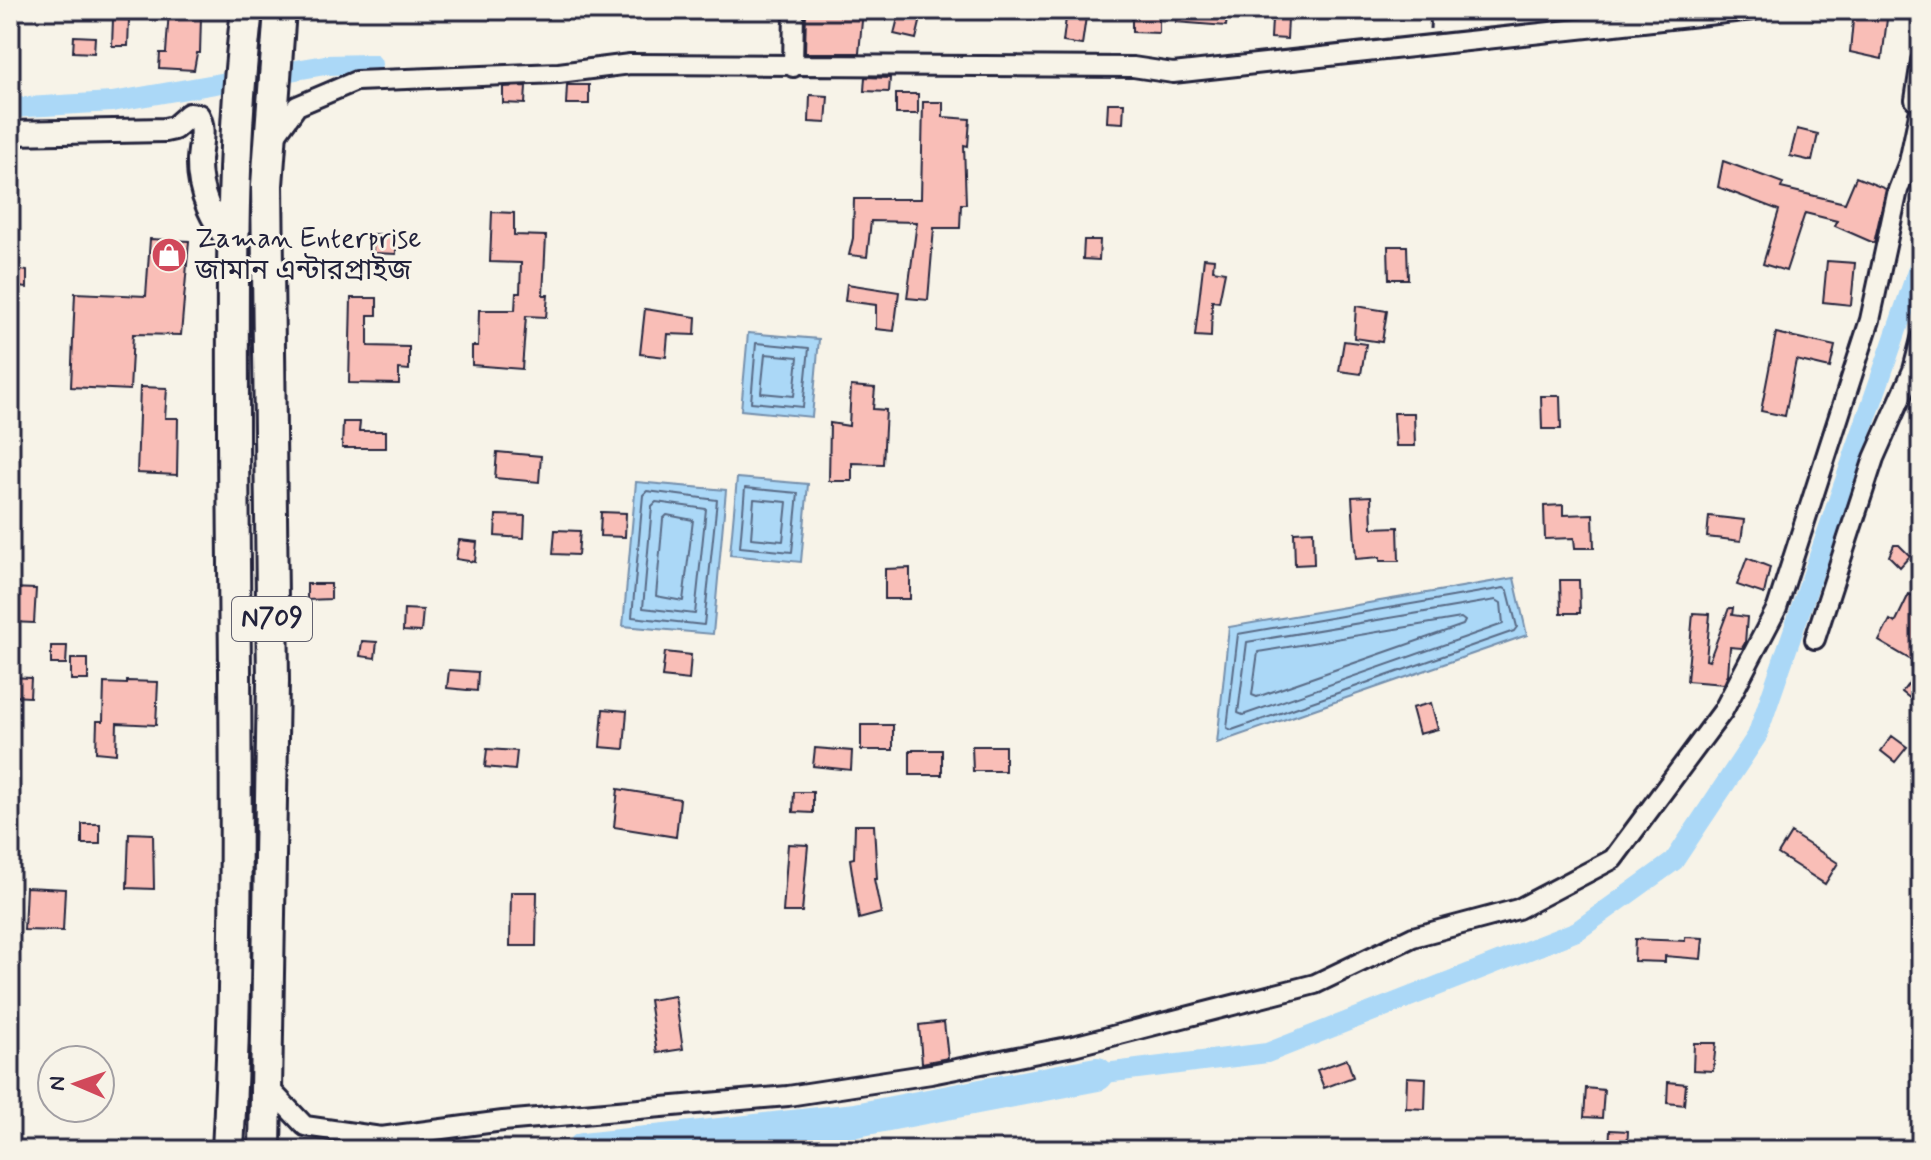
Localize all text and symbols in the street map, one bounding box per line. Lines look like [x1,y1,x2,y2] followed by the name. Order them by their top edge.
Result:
[194,221,421,290] place label: Zaman Enterprise জামান এন্টারপ্রাইজ
[150,236,188,274] shop icon: Zaman Enterprise জামান এন্টারপ্রাইজ
[232,597,312,641] road number: N709
[36,1044,116,1124] north arrow
[44,1076,72,1091] text: N

